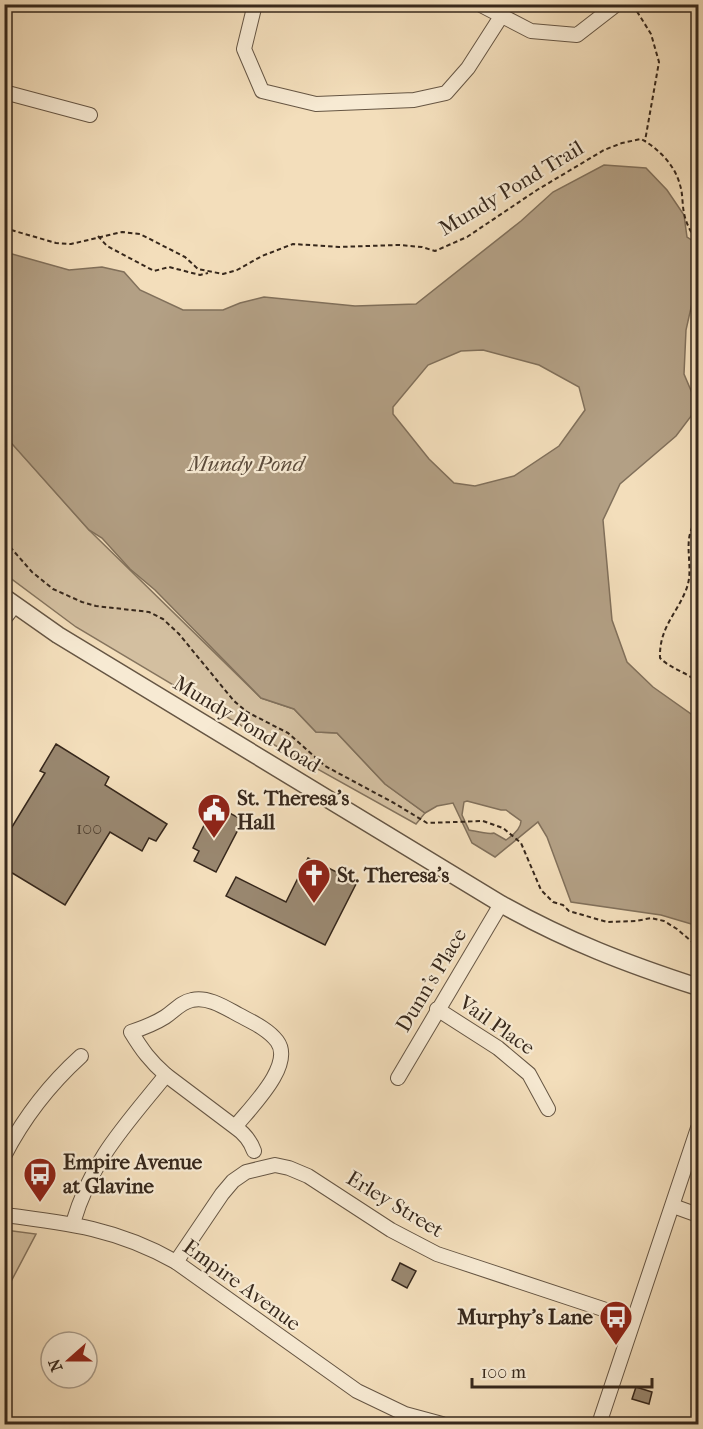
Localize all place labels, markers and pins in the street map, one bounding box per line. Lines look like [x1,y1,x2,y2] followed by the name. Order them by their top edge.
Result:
[237,786,349,834] place label: St. Theresa's Hall
[196,792,232,839] public building icon: St. Theresa's Hall
[296,857,332,904] church icon: St. Theresa's
[337,863,449,887] place label: St. Theresa's
[63,1150,203,1198] place label: Empire Avenue at Glavine
[22,1156,58,1203] bus stop icon: Empire Avenue at Glavine
[598,1299,634,1346] bus stop icon: Murphy's Lane
[456,1305,594,1329] place label: Murphy's Lane

